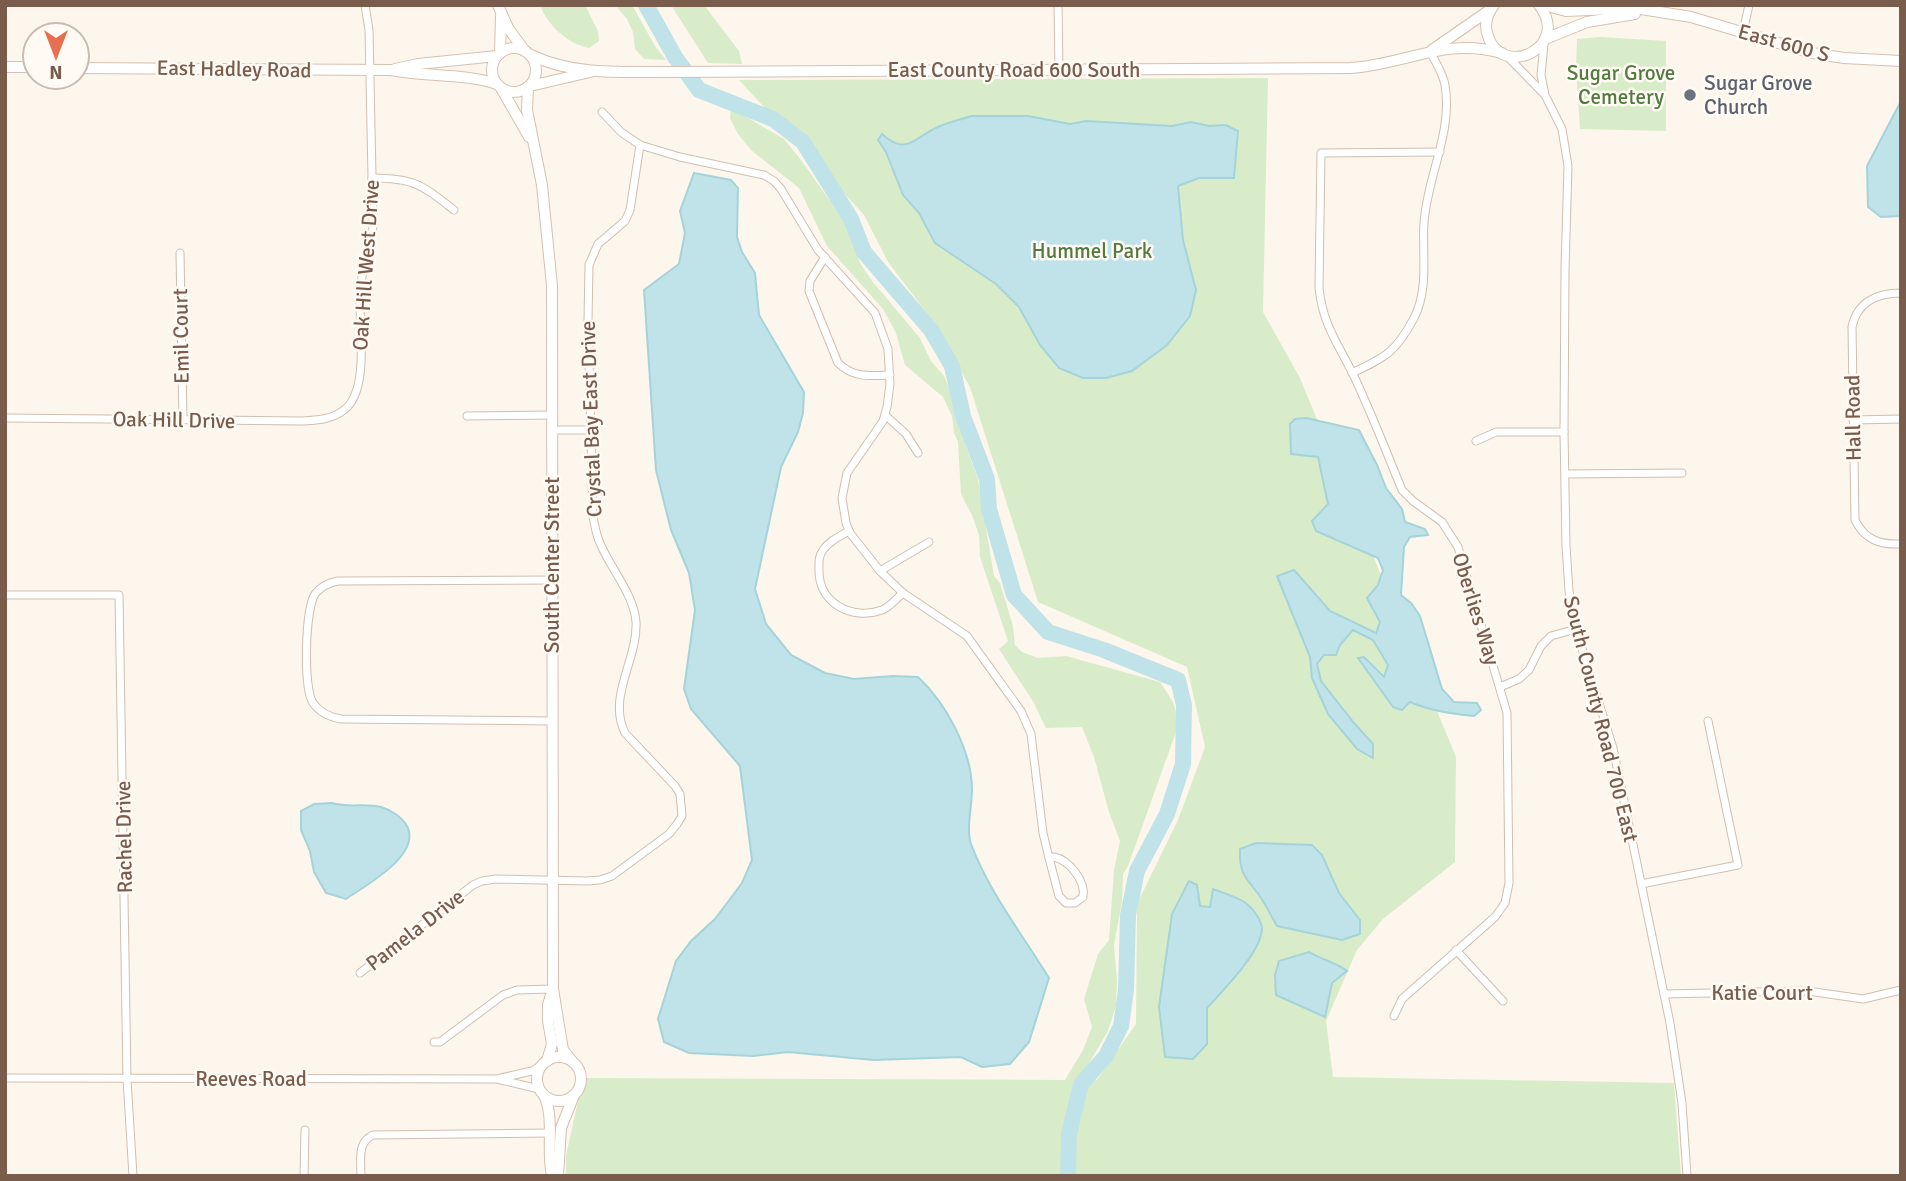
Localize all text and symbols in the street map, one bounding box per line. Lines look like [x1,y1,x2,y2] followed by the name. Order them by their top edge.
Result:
[1735,18,1833,68] street label: East 600 S
[21,21,91,91] north arrow
[156,55,312,83] street label: East Hadley Road
[888,57,1140,83] street label: East County Road 600 South
[49,60,63,84] text: N
[1567,60,1675,110] park label: Sugar Grove Cemetery
[1704,70,1813,120] place label: Sugar Grove Church
[1682,87,1698,103] marker: Sugar Grove Church
[347,179,385,351] street label: Oak Hill West Drive
[1032,238,1153,264] park label: Hummel Park
[167,288,195,384] street label: Emil Court
[575,320,607,518] street label: Crystal Bay East Drive
[1839,375,1867,461] street label: Hall Road
[112,406,236,434] street label: Oak Hill Drive
[539,477,565,653] street label: South Center Street
[1447,549,1506,669] street label: Oberlies Way
[1558,593,1644,845] street label: South County Road 700 East
[110,780,138,894] street label: Rachel Drive
[361,883,469,977] street label: Pamela Drive
[1711,980,1813,1006] street label: Katie Court
[195,1066,307,1092] street label: Reeves Road

